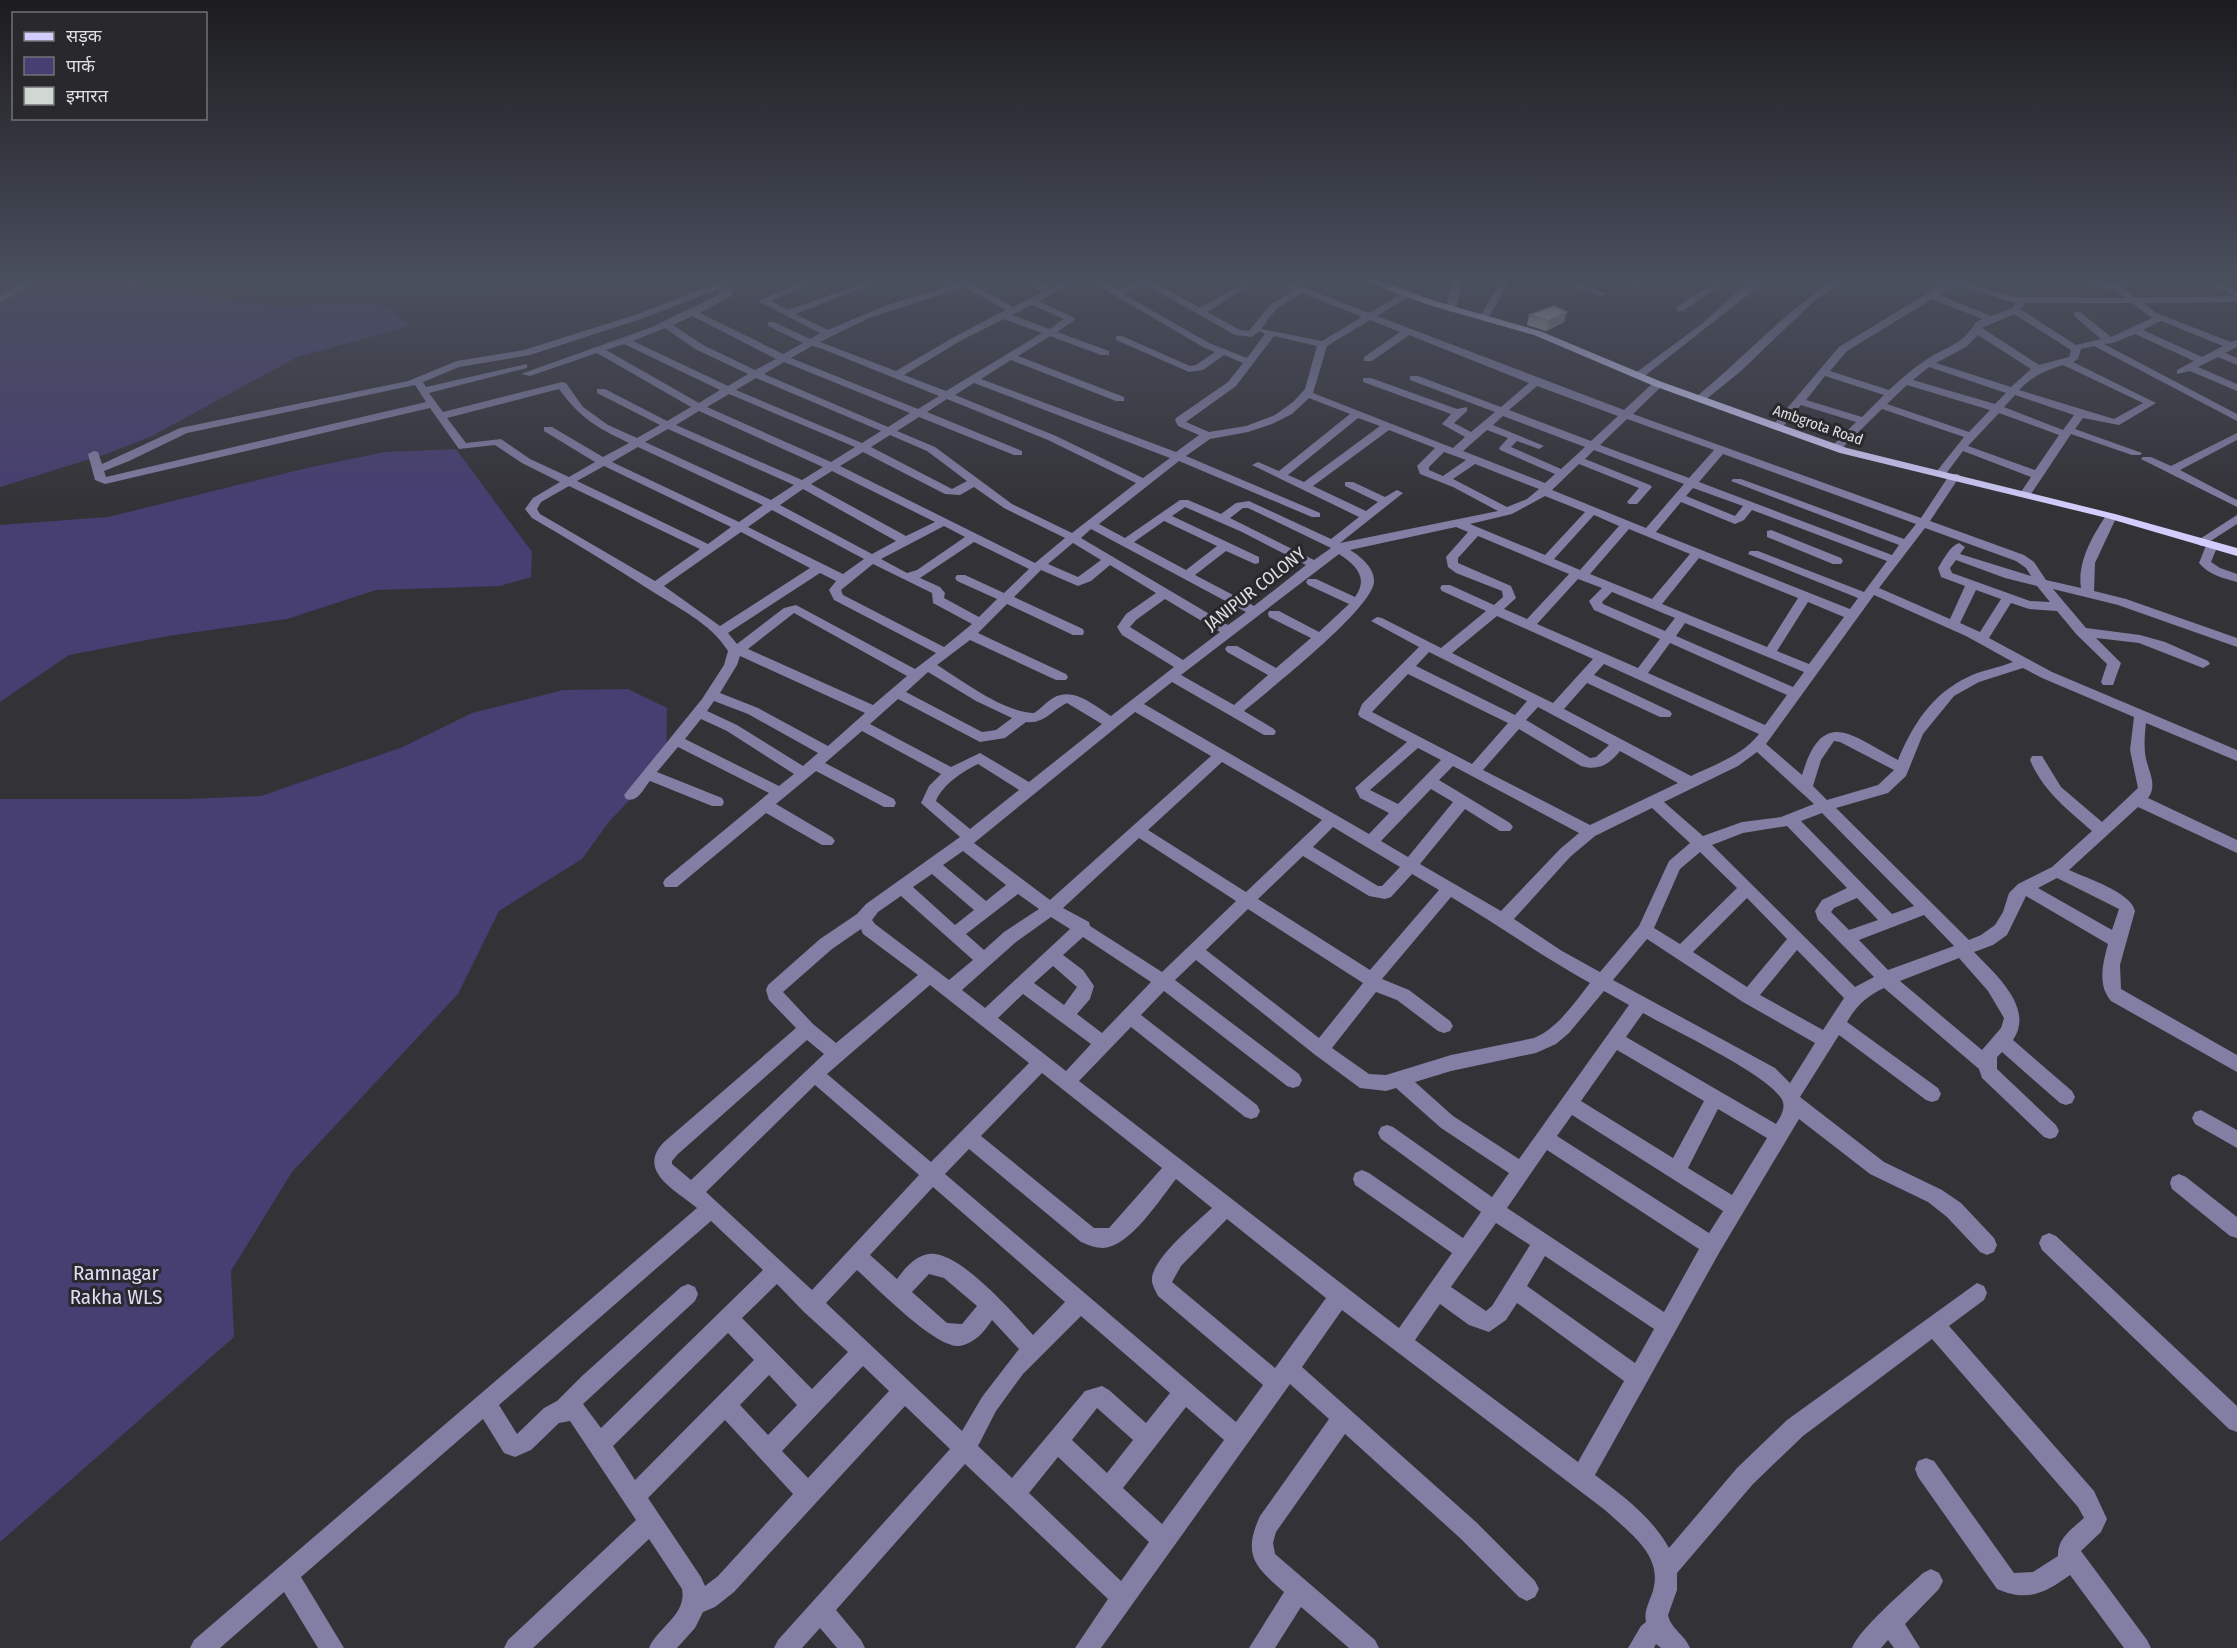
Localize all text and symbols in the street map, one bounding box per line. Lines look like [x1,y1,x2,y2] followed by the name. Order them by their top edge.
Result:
[12,12,207,120] legend
[66,25,103,47] text: सड़क
[66,55,96,77] text: पार्क
[66,85,109,107] text: इमारत
[1771,401,1865,449] street label: Ambgrota Road
[1200,543,1310,635] street label: JANIPUR COLONY
[70,1260,162,1310] park label: Ramnagar Rakha WLS

